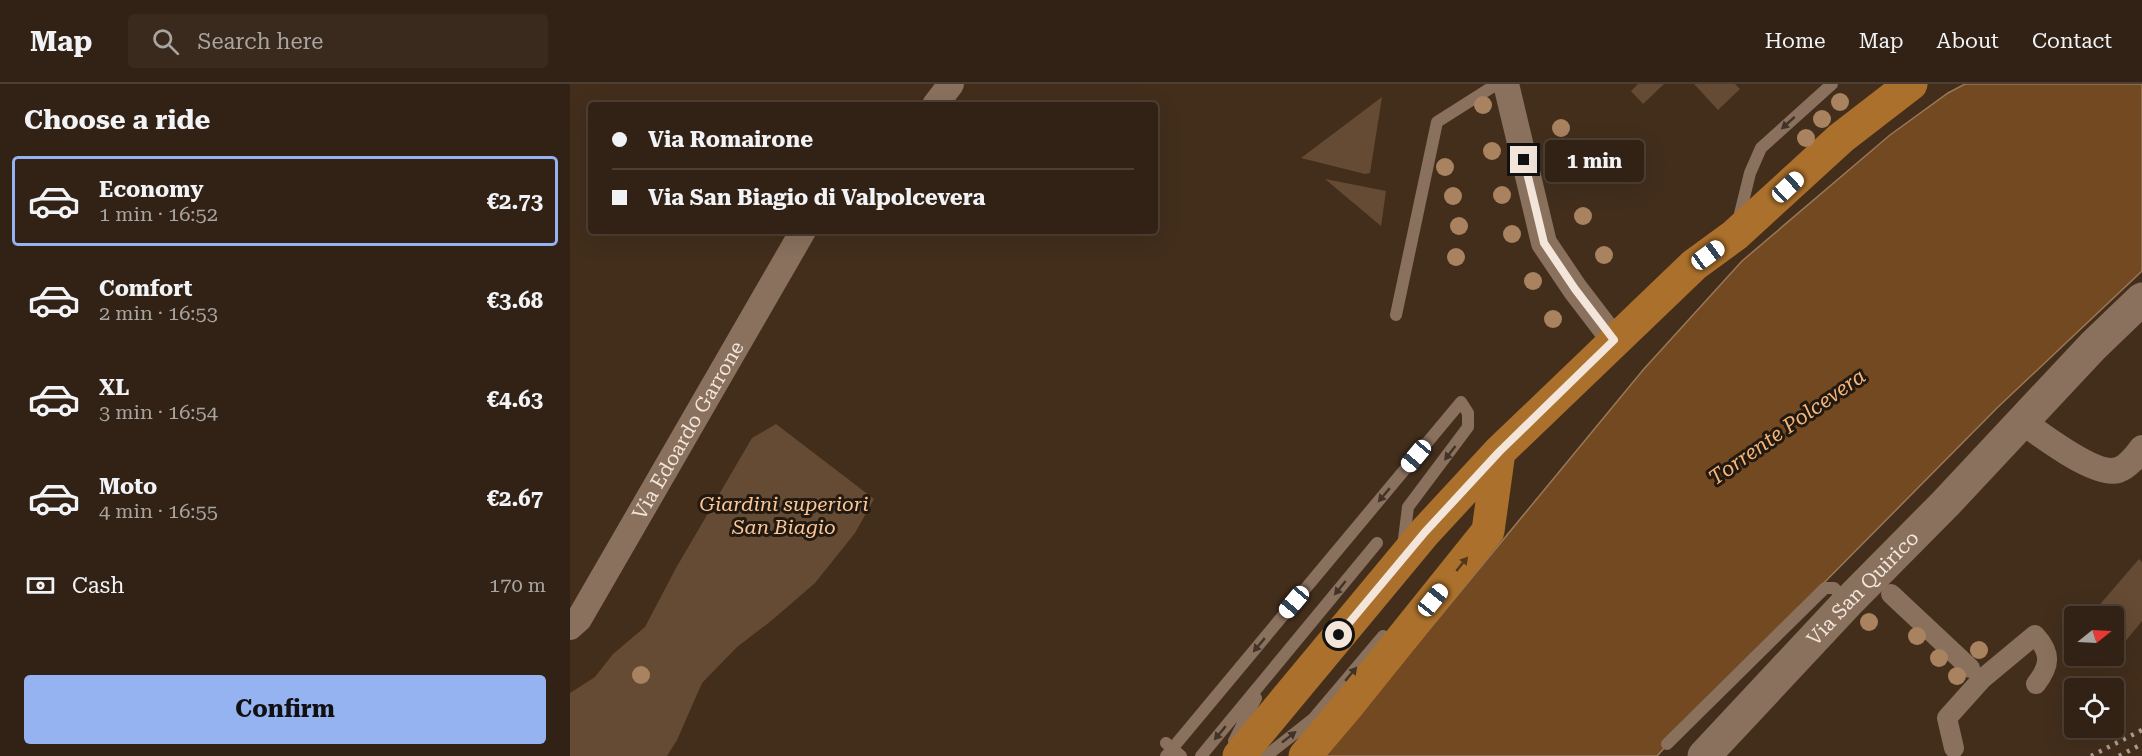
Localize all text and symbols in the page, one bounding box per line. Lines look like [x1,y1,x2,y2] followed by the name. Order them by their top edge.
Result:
[128,14,548,68] search box
[30,25,92,58] text: Map
[149,25,182,58] icon: search
[197,29,323,54] text: Search here
[1765,29,1826,53] text: Home
[1859,29,1904,53] text: Map
[1937,29,1999,53] text: About
[2032,29,2112,53] text: Contact
[24,104,210,136] text: Choose a ride
[1781,116,1796,130] one-way arrow
[648,127,813,152] text: Via Romairone
[1545,139,1644,181] callout: 1 min
[1510,146,1537,173] route end
[1567,149,1622,173] text: 1 min
[1769,168,1807,206] car
[27,174,81,228] icon: car
[99,177,203,202] text: Economy
[648,185,985,210] text: Via San Biagio di Valpolcevera
[487,189,543,214] text: €2.73
[99,202,218,226] text: 1 min · 16:52
[1688,237,1728,273] car
[27,273,81,327] icon: car
[99,276,192,301] text: Comfort
[487,288,543,313] text: €3.68
[99,301,218,325] text: 2 min · 16:53
[627,337,749,524] street label: Via Edoardo Garrone
[1704,364,1870,490] water label: Torrente Polcevera
[27,372,81,426] icon: car
[99,375,129,400] text: XL
[487,387,543,412] text: €4.63
[99,400,218,424] text: 3 min · 16:54
[1398,436,1434,476] car
[1444,445,1456,460] one-way arrow
[27,471,81,525] icon: car
[99,474,157,499] text: Moto
[487,486,543,511] text: €2.67
[1377,487,1390,503] one-way arrow
[700,492,868,539] park label: Giardini superiori San Biagio
[99,499,218,523] text: 4 min · 16:55
[1802,526,1924,650] street label: Via San Quirico
[1455,556,1468,572] one-way arrow
[24,569,57,602] icon: cash
[72,573,124,598] text: Cash
[489,573,546,597] text: 170 m
[1415,580,1451,620] car
[1334,581,1347,596] one-way arrow
[1276,582,1312,622] car
[2064,606,2124,666] north arrow
[2064,606,2124,738] map controls
[1325,621,1352,648] route start
[1252,637,1265,653] one-way arrow
[1344,666,1357,682] one-way arrow
[24,675,546,744] button: Confirm
[2064,678,2124,738] button: locate
[1214,725,1227,740] one-way arrow
[1281,731,1297,744] one-way arrow

